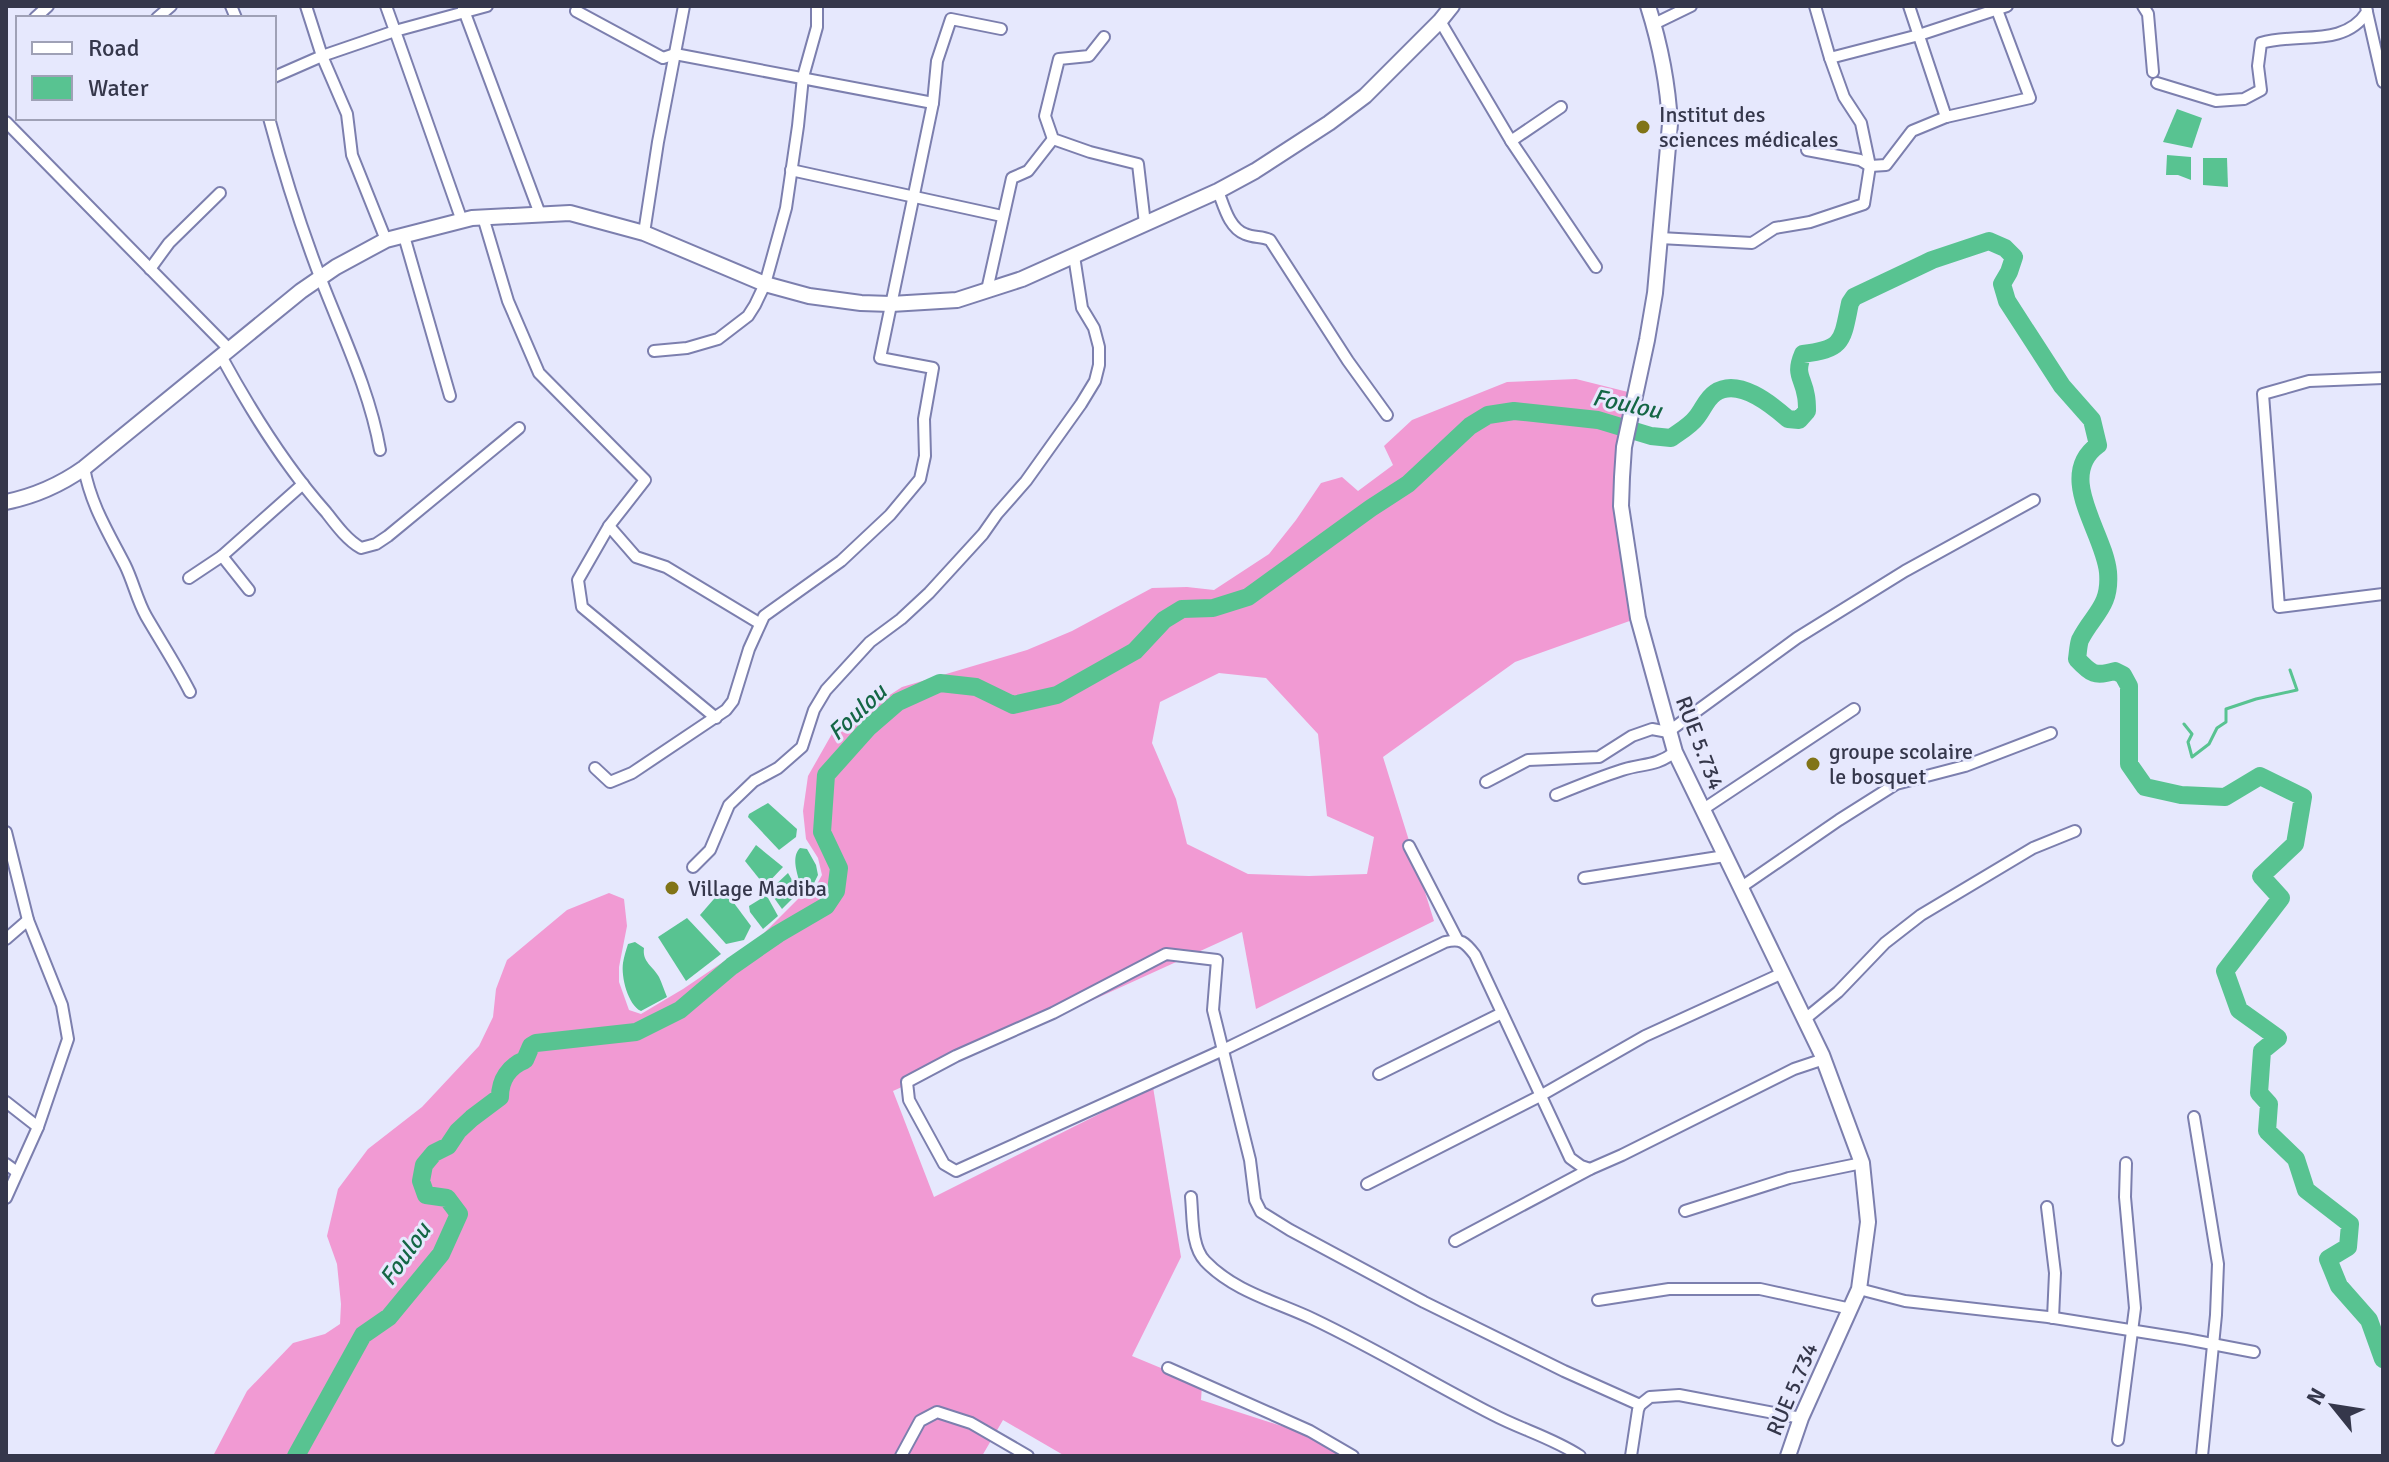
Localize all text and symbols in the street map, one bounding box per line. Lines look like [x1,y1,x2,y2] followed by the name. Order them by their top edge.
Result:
[16,16,276,120] legend
[88,33,139,63] text: Road
[88,73,149,103] text: Water
[1659,101,1838,153] place label: Institut des sciences médicales
[1634,118,1652,136] marker: Institut des sciences médicales
[1590,382,1666,426] water label: Foulou
[821,676,894,747] water label: Foulou
[1670,692,1730,794] street label: RUE 5.734
[1829,738,1973,790] place label: groupe scolaire le bosquet
[1804,755,1822,773] marker: groupe scolaire le bosquet
[688,875,827,902] place label: Village Madiba
[663,879,681,897] marker: Village Madiba
[373,1215,438,1291] water label: Foulou
[1760,1338,1824,1439] street label: RUE 5.734
[2293,1366,2373,1446] north arrow
[2301,1383,2332,1410] text: N

